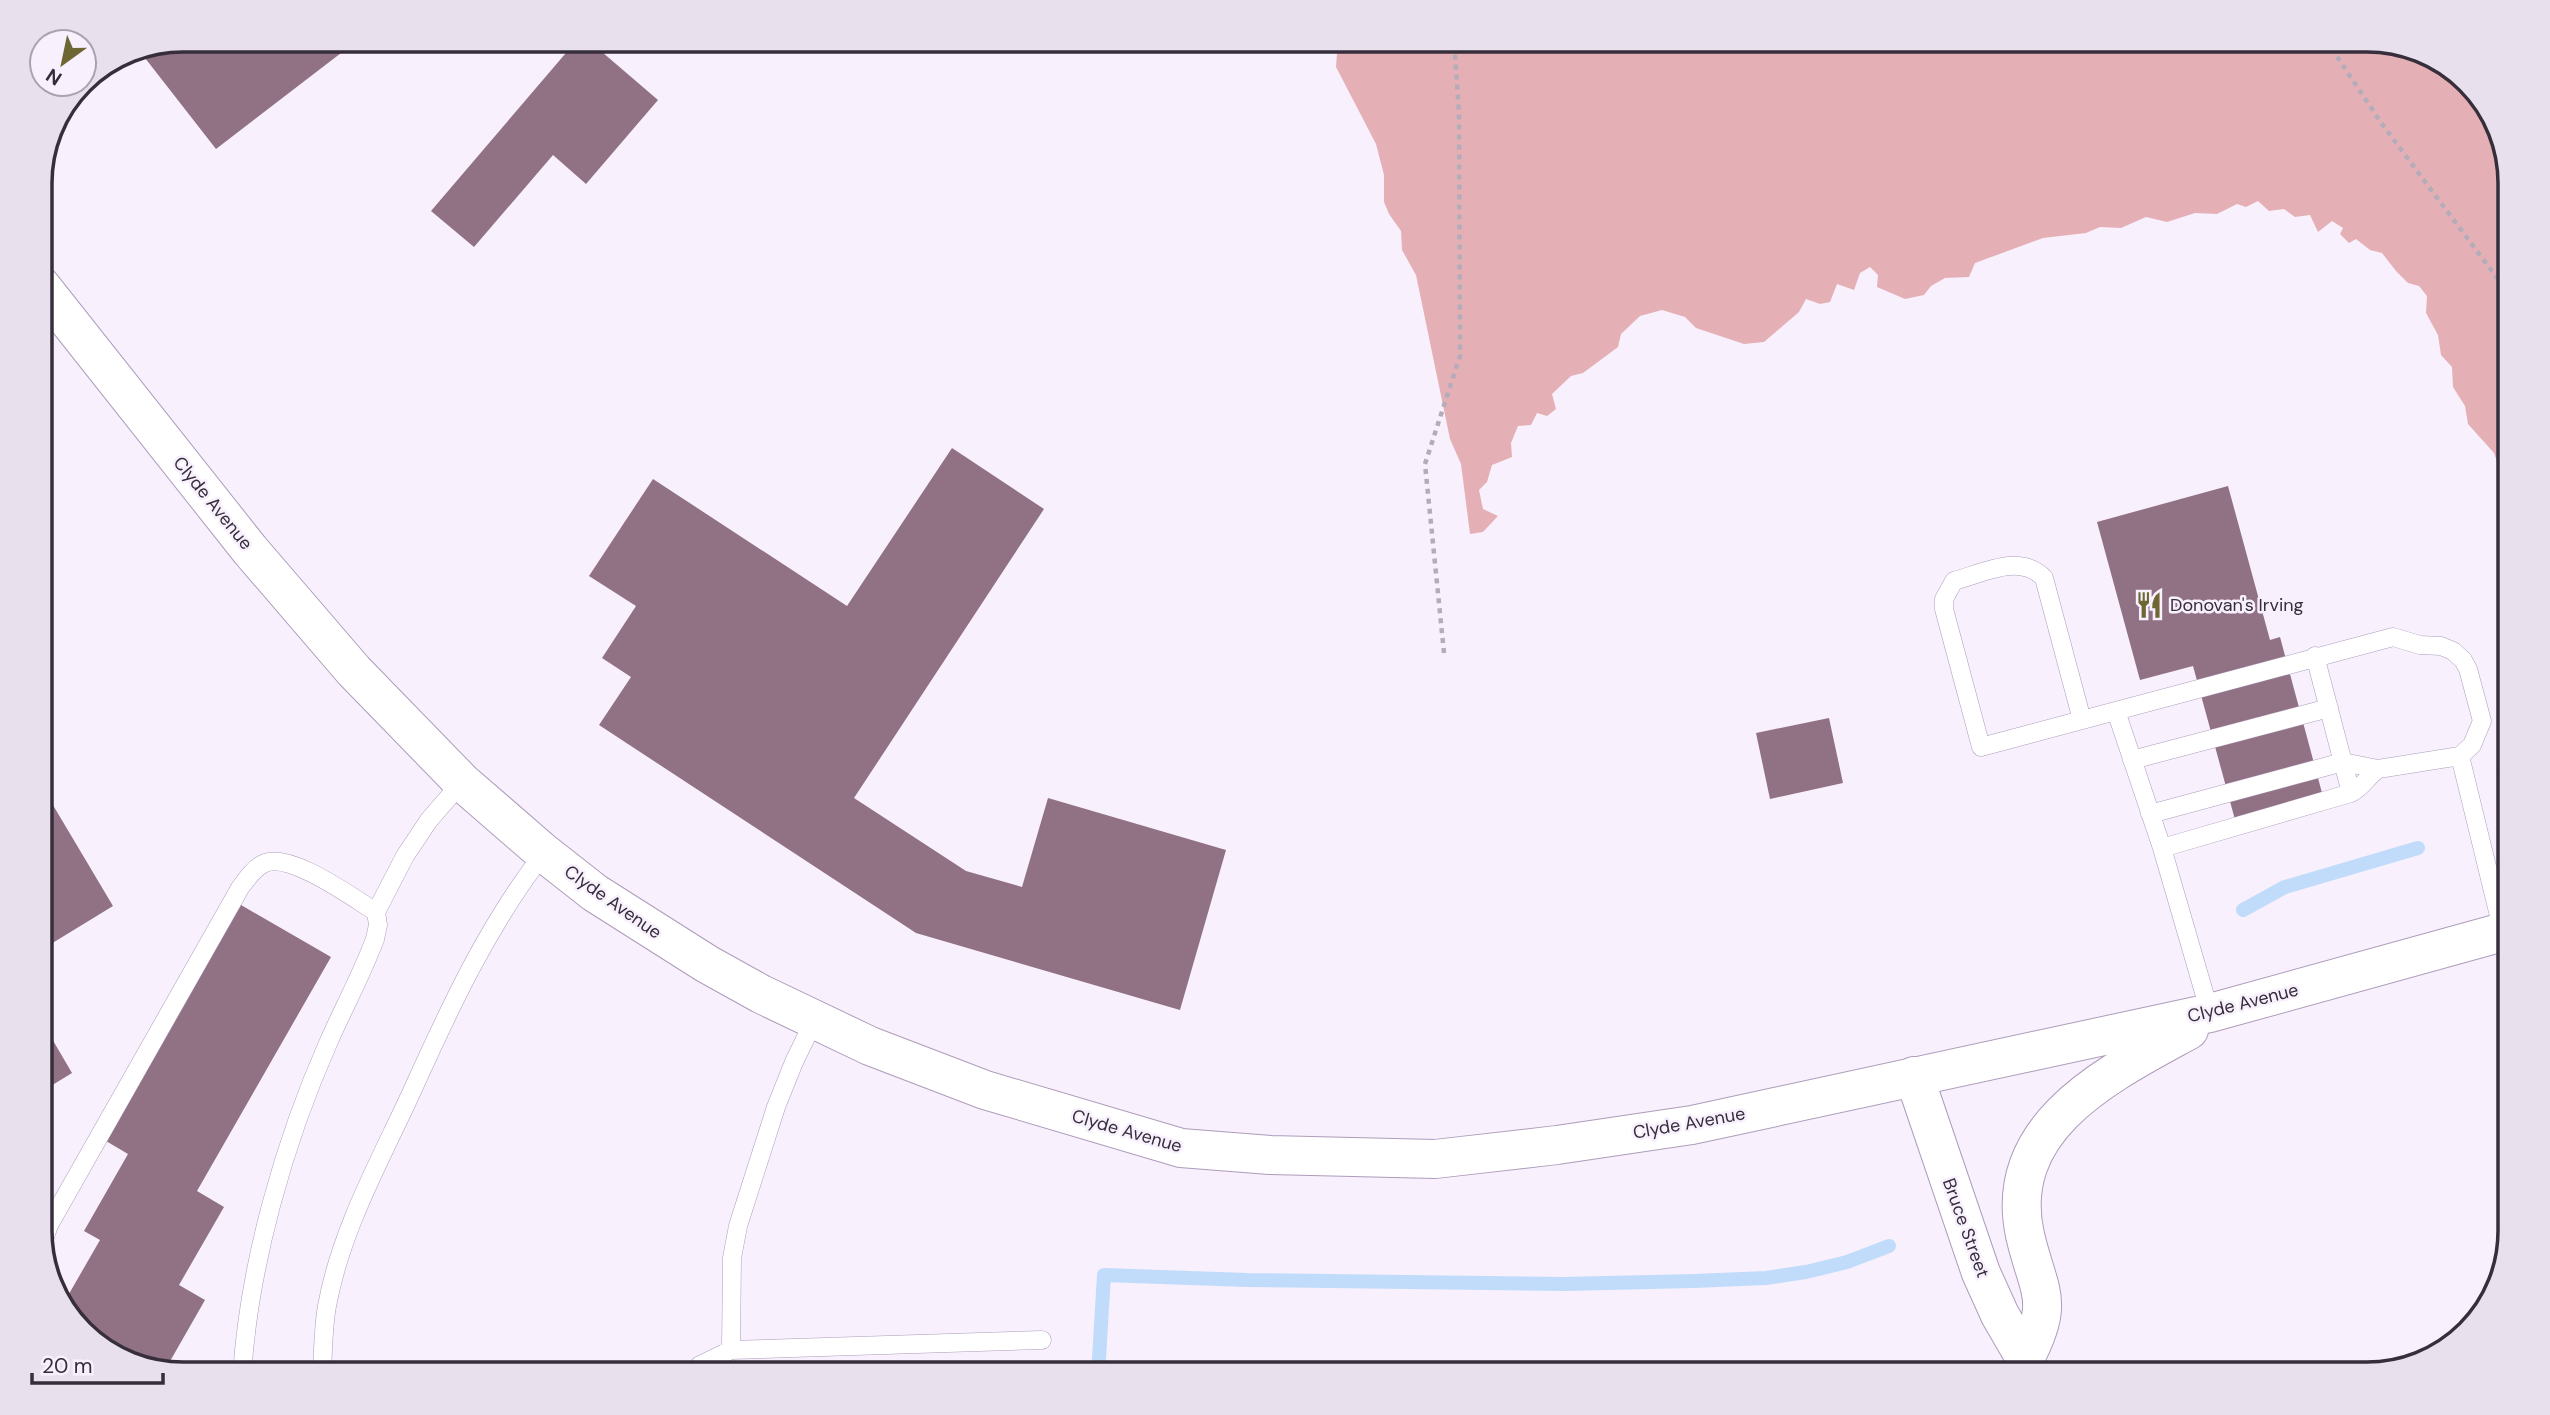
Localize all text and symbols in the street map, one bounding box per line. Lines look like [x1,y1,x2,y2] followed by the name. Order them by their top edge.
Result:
[28,28,98,98] north arrow
[41,63,67,91] text: N
[168,451,258,555] street label: Clyde Avenue
[2134,590,2164,620] restaurant icon: Donovan's Irving
[2170,593,2304,617] place label: Donovan's Irving
[560,860,666,944] street label: Clyde Avenue
[2185,978,2301,1028] street label: Clyde Avenue
[1631,1101,1747,1145] street label: Clyde Avenue
[1069,1104,1185,1158] street label: Clyde Avenue
[1937,1175,1995,1281] street label: Bruce Street
[32,1342,163,1386] scale bar
[42,1352,93,1380] text: 20 m

